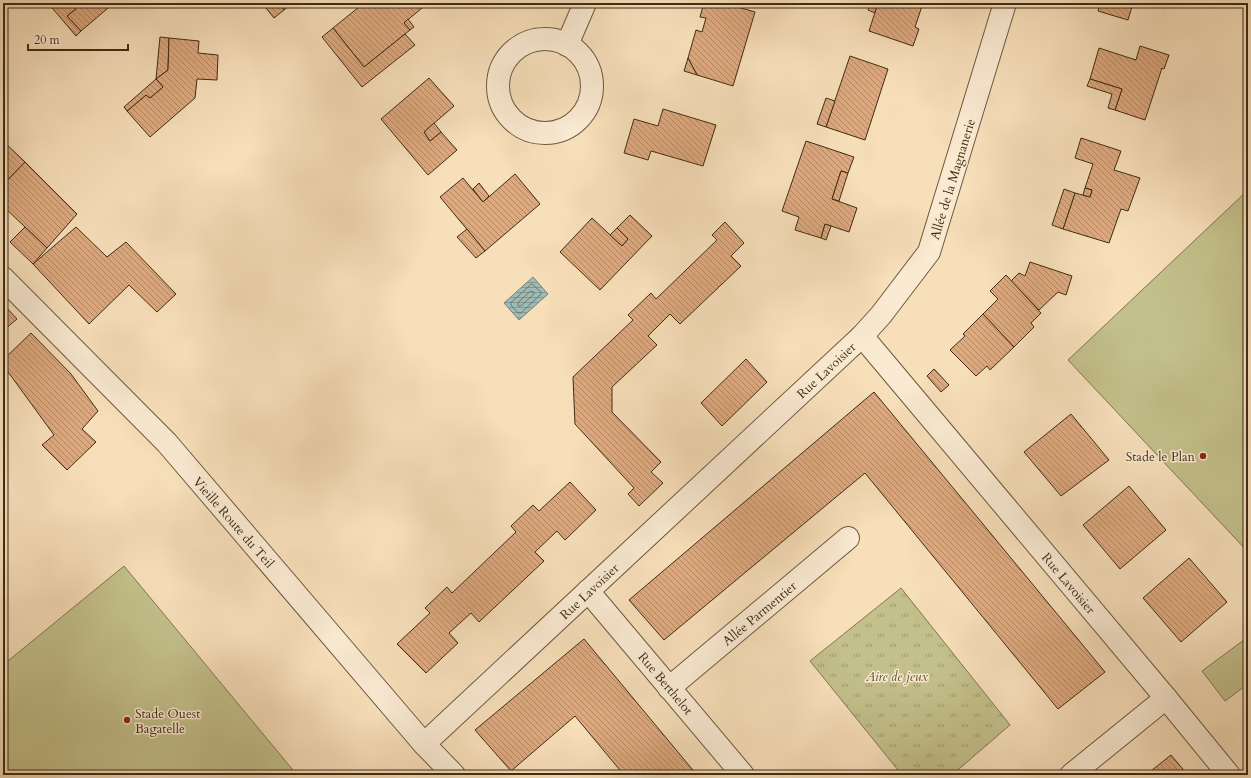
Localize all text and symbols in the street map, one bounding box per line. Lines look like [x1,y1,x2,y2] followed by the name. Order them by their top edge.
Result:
[28,26,128,52] scale bar
[34,32,61,48] text: 20 m
[926,116,980,242] street label: Allée de la Magnanerie
[793,338,860,403] street label: Rue Lavoisier
[1126,448,1196,466] place label: Stade le Plan
[1198,451,1208,461] marker: Stade le Plan
[189,473,278,573] street label: Vieille Route du Teil
[1037,549,1099,618] street label: Rue Lavoisier
[556,559,623,624] street label: Rue Lavoisier
[719,577,801,650] street label: Allée Parmentier
[634,649,697,719] street label: Rue Berthelot
[865,668,928,686] park label: Aire de jeux
[135,705,200,738] place label: Stade Ouest Bagatelle
[122,715,132,725] marker: Stade Ouest Bagatelle

